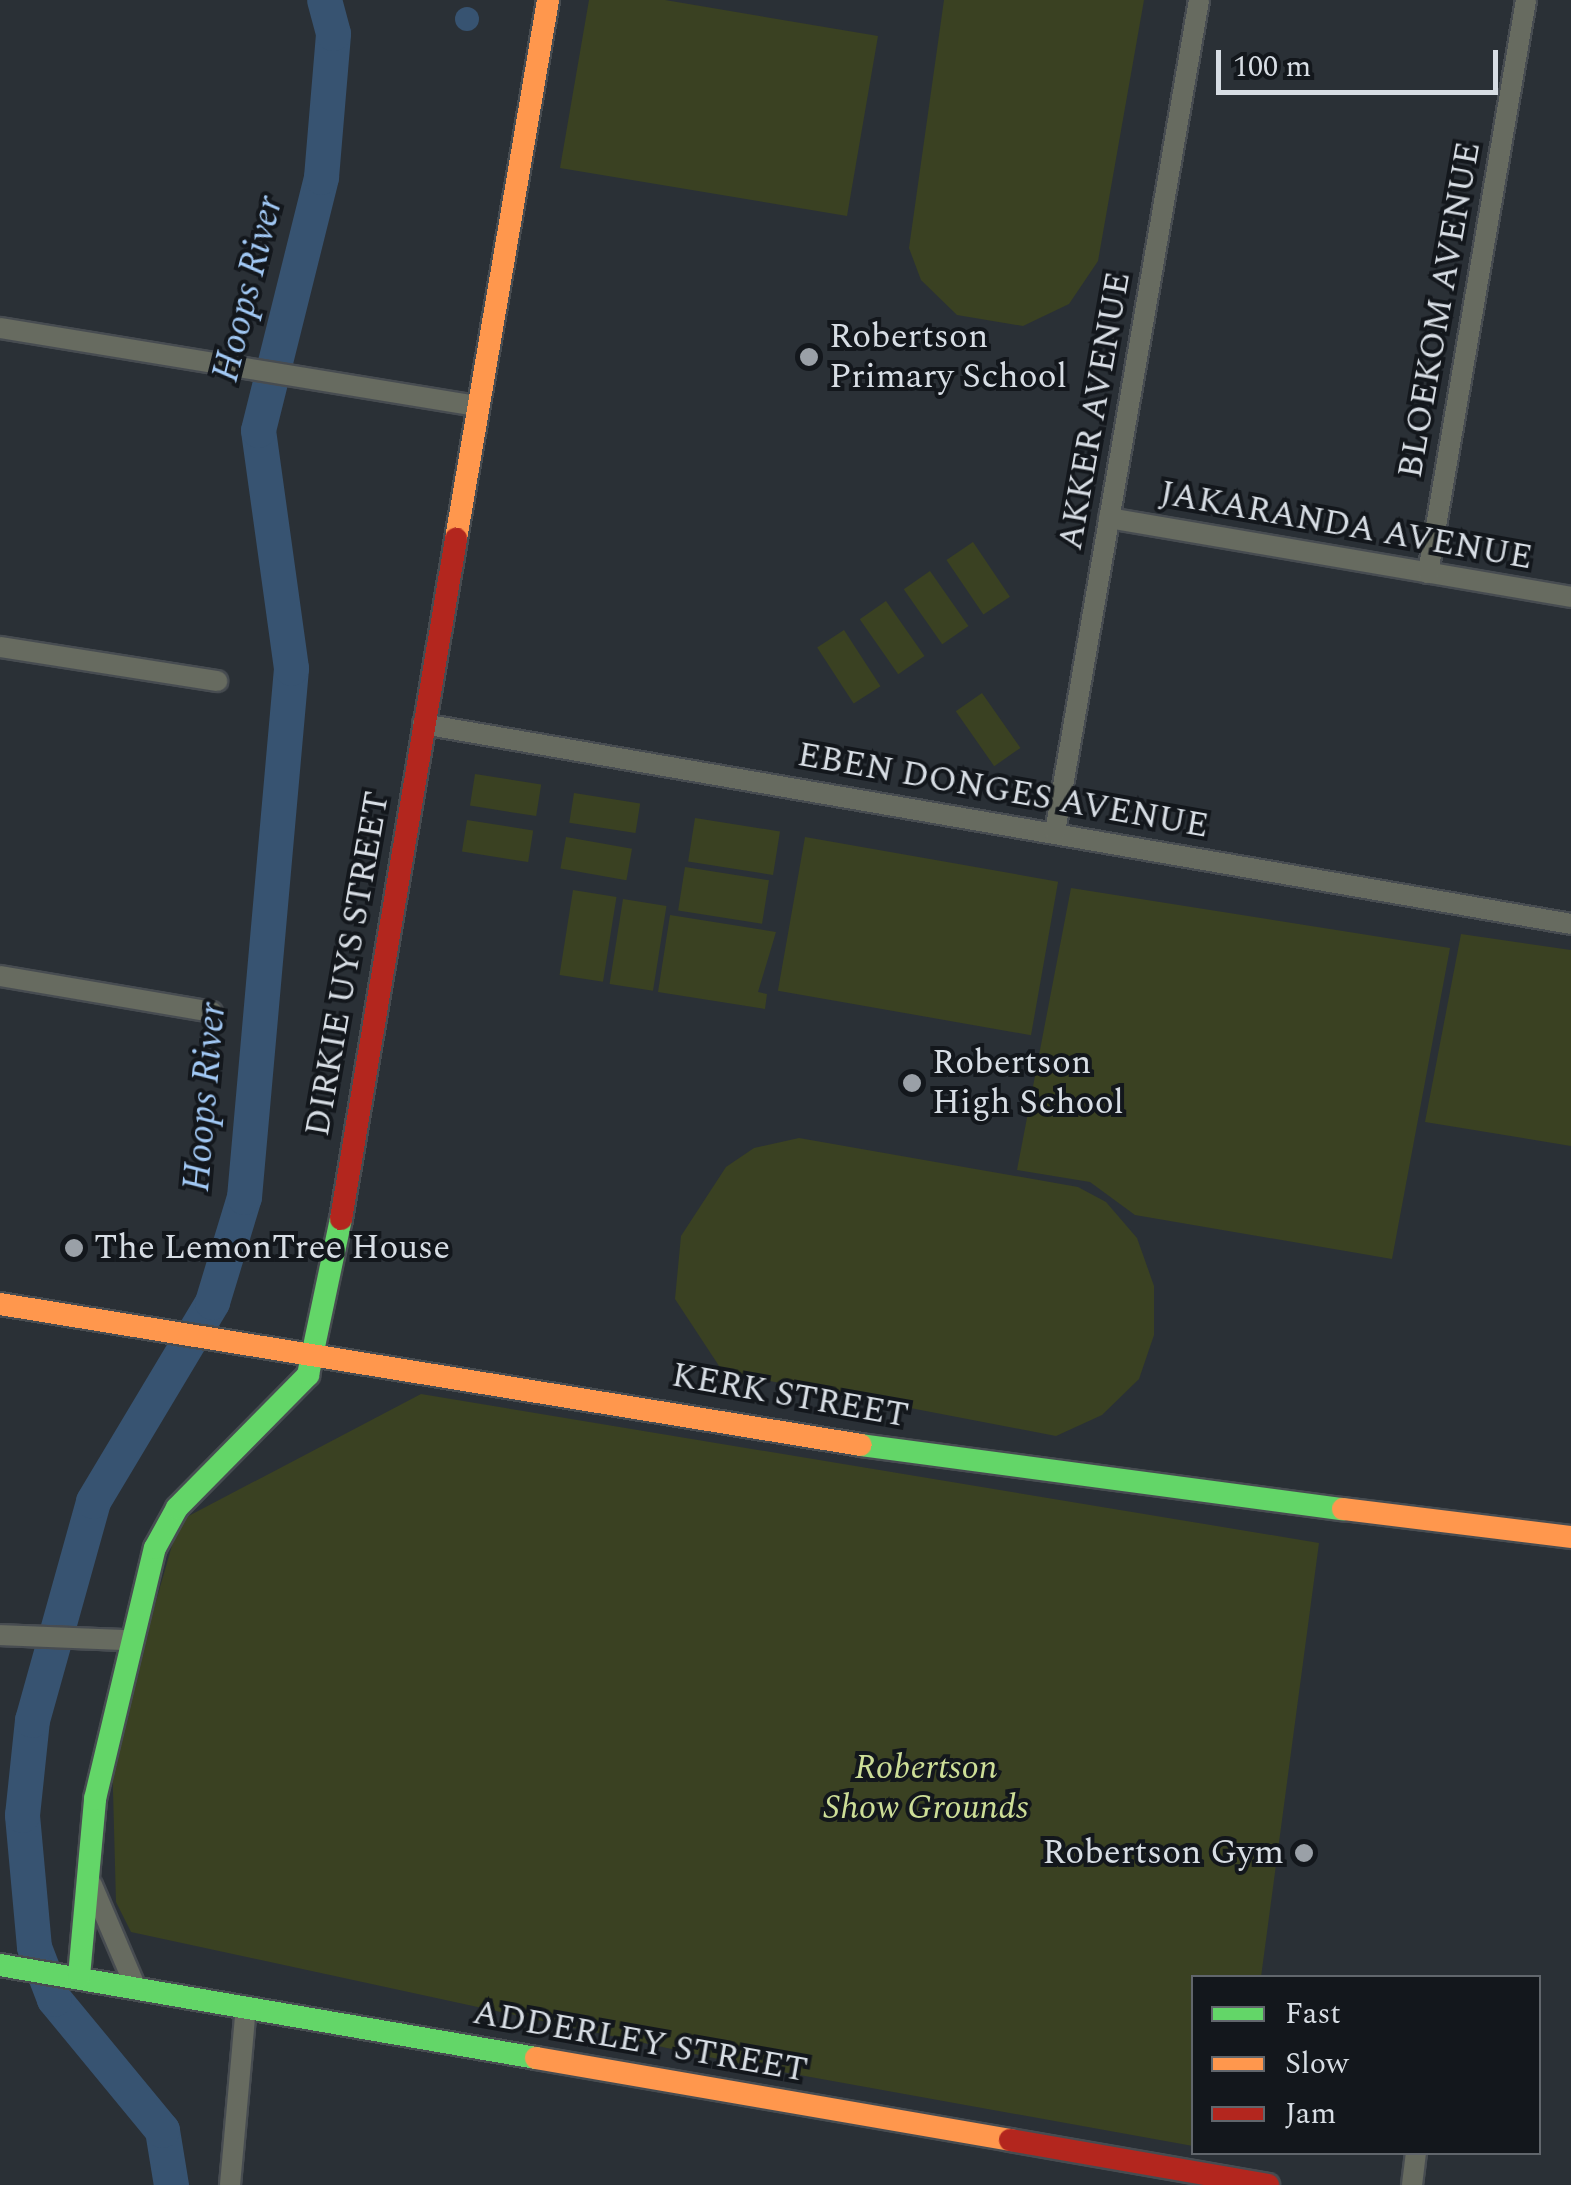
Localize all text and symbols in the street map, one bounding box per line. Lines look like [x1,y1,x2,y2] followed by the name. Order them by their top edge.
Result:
[1221,30,1504,92] scale bar
[1233,44,1311,90] text: 100 m
[1390,138,1490,482] street label: BLOEKOM AVENUE
[204,192,294,386] water label: Hoops River
[1050,269,1140,553] street label: AKKER AVENUE
[829,316,1067,398] place label: Robertson Primary School
[798,346,820,368] marker: Robertson Primary School
[1156,473,1536,579] street label: JAKARANDA AVENUE
[794,734,1212,848] street label: EBEN DONGES AVENUE
[297,788,399,1140] street label: DIRKIE UYS STREET
[175,1001,237,1193] water label: Hoops River
[932,1042,1124,1124] place label: Robertson High School
[901,1072,923,1094] marker: Robertson High School
[94,1227,450,1269] place label: The LemonTree House
[63,1237,85,1259] marker: The LemonTree House
[668,1355,912,1437] street label: KERK STREET
[824,1747,1028,1829] park label: Robertson Show Grounds
[1042,1832,1284,1874] place label: Robertson Gym
[1293,1842,1315,1864] marker: Robertson Gym
[1191,1975,1541,2155] legend
[1285,1991,1341,2037] text: Fast
[469,1992,811,2092] street label: ADDERLEY STREET
[1285,2041,1349,2087] text: Slow
[1285,2091,1336,2137] text: Jam

